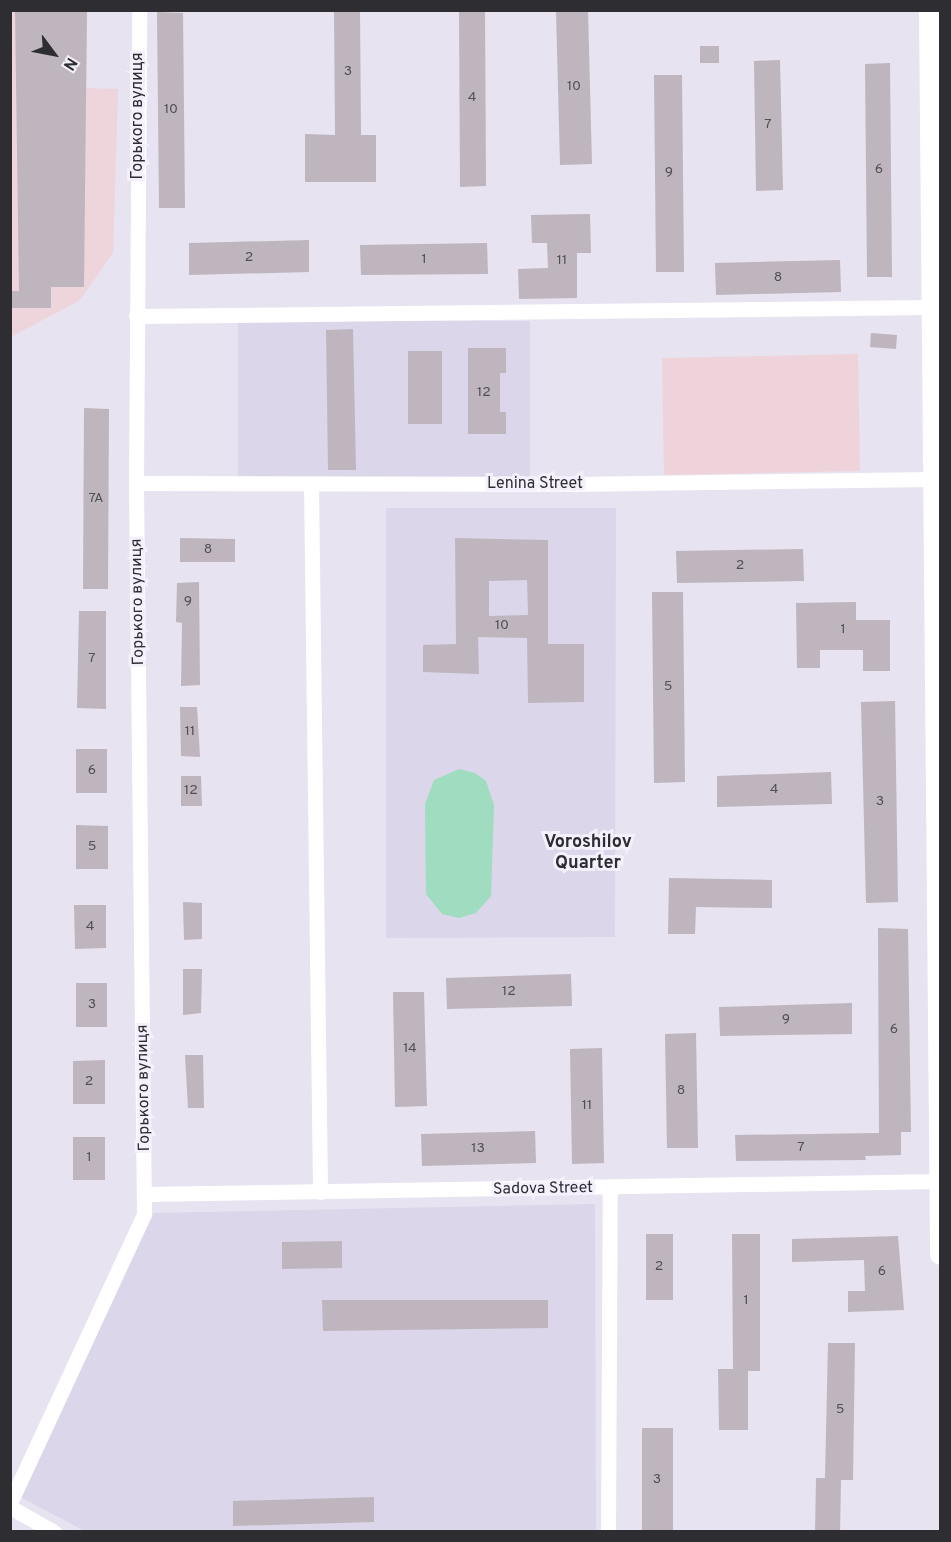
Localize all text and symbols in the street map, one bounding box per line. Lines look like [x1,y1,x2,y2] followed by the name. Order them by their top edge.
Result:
[24,24,84,84] north arrow
[58,53,81,74] text: N
[128,53,148,179] street label: Горького вулиця
[344,64,352,80] house number: 3
[567,79,581,95] house number: 10
[468,90,476,106] house number: 4
[164,102,178,118] house number: 10
[764,117,772,133] house number: 7
[875,162,883,178] house number: 6
[665,165,673,181] house number: 9
[245,250,253,266] house number: 2
[421,252,427,268] house number: 1
[557,253,567,269] house number: 11
[774,270,782,286] house number: 8
[477,385,491,401] house number: 12
[487,474,583,494] street label: Lenina Street
[88,491,104,507] house number: 7А
[127,538,149,666] street label: Горького вулиця
[204,542,212,558] house number: 8
[736,558,744,574] house number: 2
[184,594,192,610] house number: 9
[495,618,509,634] house number: 10
[840,622,846,638] house number: 1
[88,651,96,667] house number: 7
[664,679,672,695] house number: 5
[185,724,195,740] house number: 11
[88,763,96,779] house number: 6
[770,782,778,798] house number: 4
[184,783,198,799] house number: 12
[876,794,884,810] house number: 3
[544,833,632,876] district label: Voroshilov Quarter
[88,839,96,855] house number: 5
[86,919,94,935] house number: 4
[502,984,516,1000] house number: 12
[88,997,96,1013] house number: 3
[782,1012,790,1028] house number: 9
[890,1022,898,1038] house number: 6
[133,1024,155,1152] street label: Горького вулиця
[403,1041,417,1057] house number: 14
[85,1074,93,1090] house number: 2
[677,1083,685,1099] house number: 8
[582,1098,592,1114] house number: 11
[797,1140,805,1156] house number: 7
[471,1141,485,1157] house number: 13
[86,1150,92,1166] house number: 1
[493,1179,593,1199] street label: Sadova Street
[655,1259,663,1275] house number: 2
[878,1264,886,1280] house number: 6
[743,1293,749,1309] house number: 1
[836,1402,844,1418] house number: 5
[653,1472,661,1488] house number: 3

